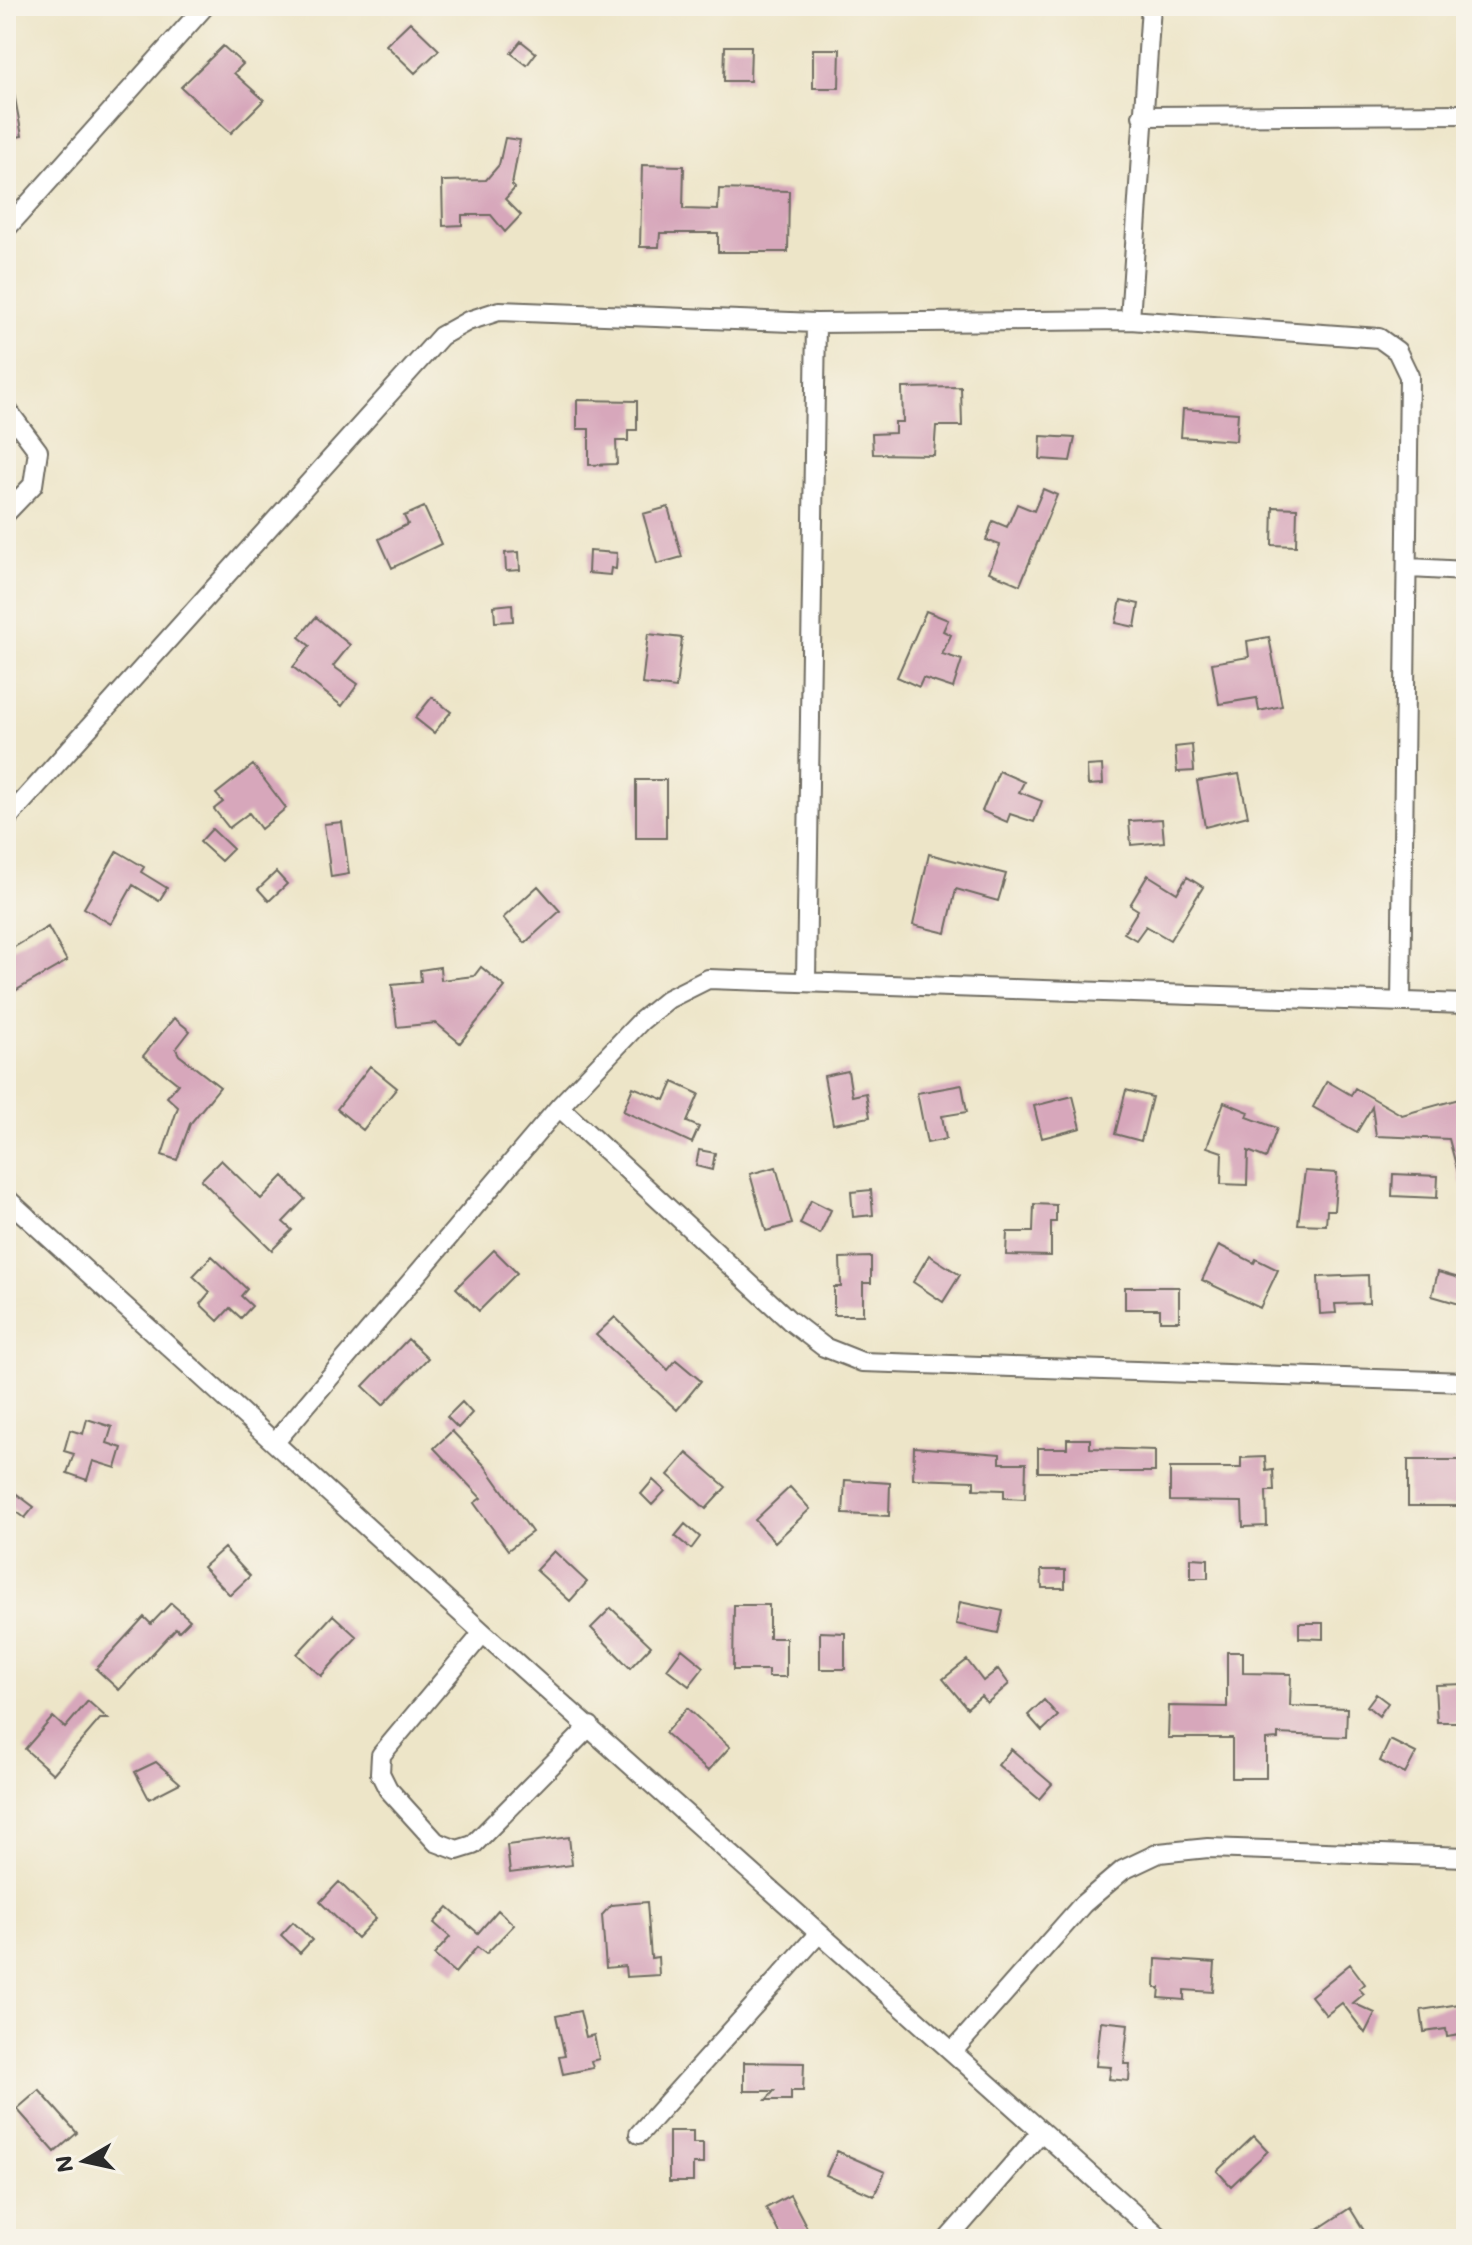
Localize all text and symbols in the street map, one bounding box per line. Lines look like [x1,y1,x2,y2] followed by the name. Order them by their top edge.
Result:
[44,2121,124,2201] north arrow
[48,2154,79,2175] text: N

